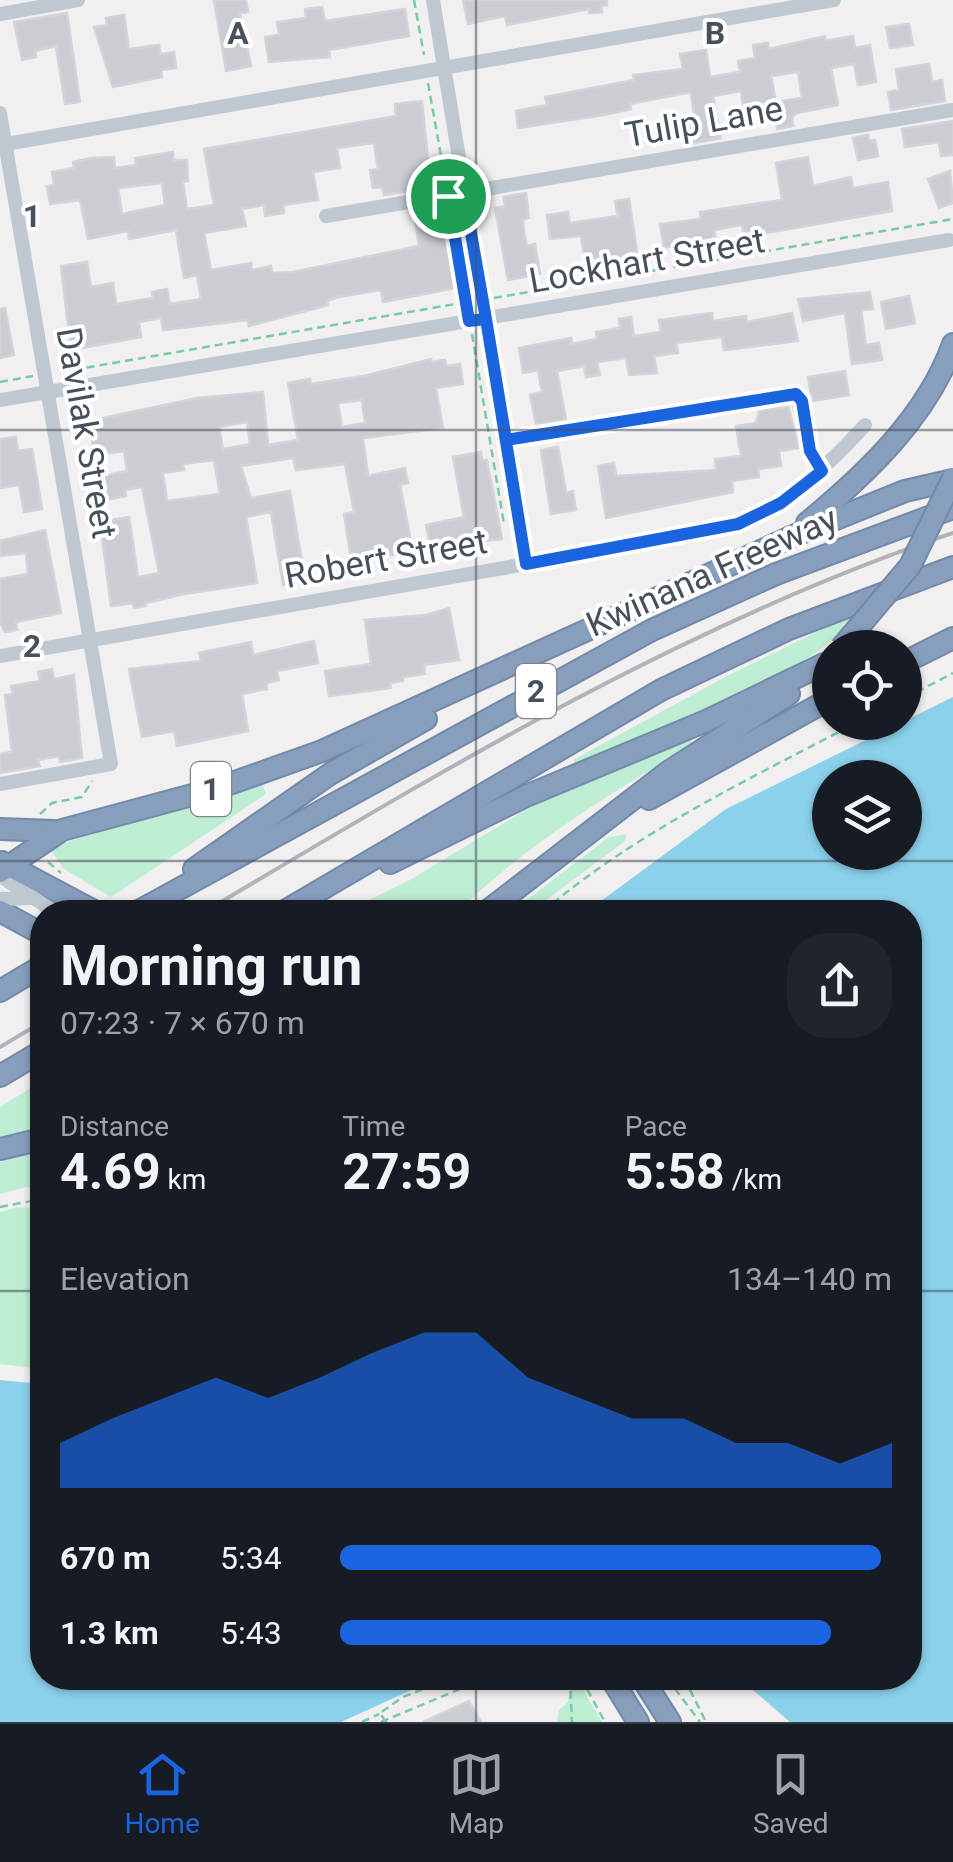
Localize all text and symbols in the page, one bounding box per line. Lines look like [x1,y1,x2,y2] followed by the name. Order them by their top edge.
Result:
[227,14,249,52] text: A
[705,14,725,52] text: B
[622,88,786,156] street label: Tulip Lane
[406,154,491,239] pin
[421,169,476,224] icon: arrive
[23,197,41,235] text: 1
[526,220,768,302] street label: Lockhart Street
[47,324,125,542] street label: Davilak Street
[580,498,844,646] street label: Kwinana Freeway
[282,521,490,597] street label: Robert Street
[23,627,41,665] text: 2
[812,630,922,870] map controls
[812,630,922,740] button: locate
[516,664,556,718] road number: 2
[812,760,922,870] button: layers
[191,762,231,816] road number: 1
[787,933,892,1038] button: share
[60,934,362,998] text: Morning run
[60,1004,305,1042] text: 07:23 · 7 × 670 m
[60,1110,169,1143] text: Distance
[342,1110,405,1143] text: Time
[625,1110,687,1143] text: Pace
[60,1143,161,1201] text: 4.69
[342,1143,471,1201] text: 27:59
[625,1143,725,1201] text: 5:58
[161,1163,206,1196] text: km
[725,1163,782,1196] text: /km
[60,1260,190,1298] text: Elevation
[727,1260,892,1298] text: 134–140 m
[60,1539,151,1577] text: 670 m
[220,1539,282,1577] text: 5:34
[60,1614,159,1652] text: 1.3 km
[220,1614,282,1652] text: 5:43
[124,1747,200,1840] tab: Home
[449,1747,504,1840] tab: Map
[753,1747,829,1840] tab: Saved

